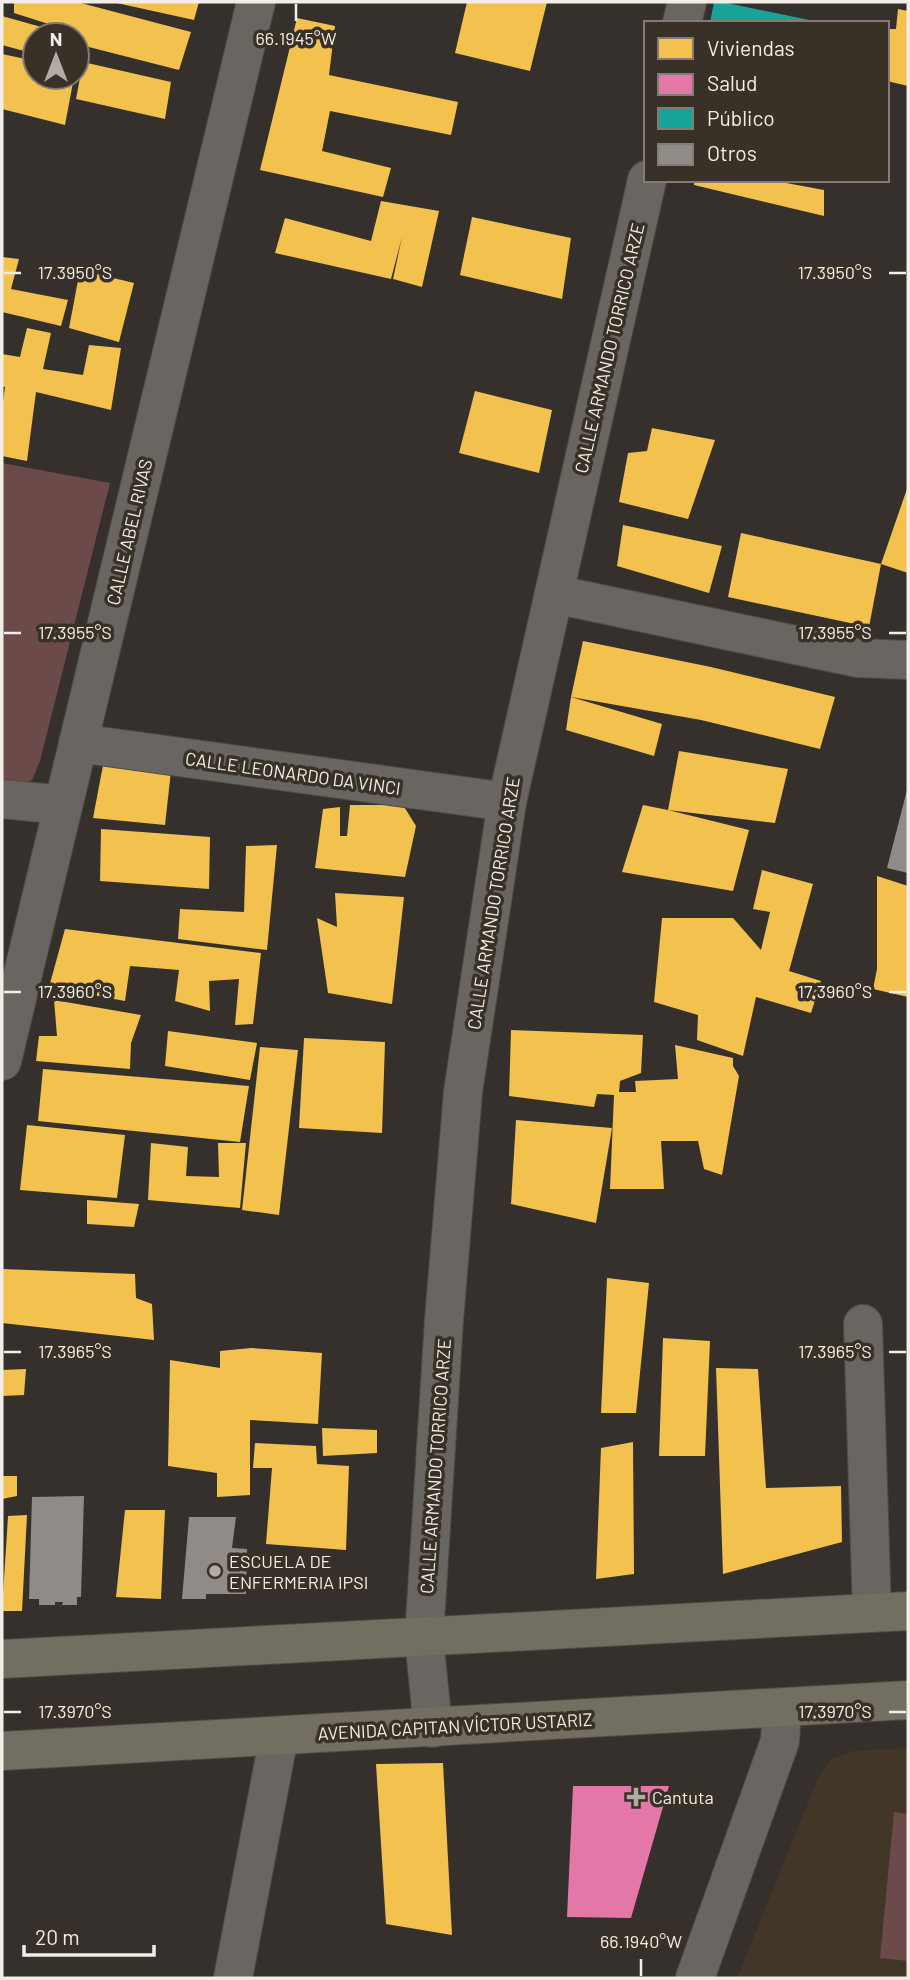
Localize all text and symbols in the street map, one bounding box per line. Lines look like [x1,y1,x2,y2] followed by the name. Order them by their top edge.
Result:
[21,21,91,91] north arrow
[644,21,889,182] legend
[50,27,62,50] text: N
[255,27,337,49] text: 66.1945°W
[707,35,795,60] text: Viviendas
[707,70,758,95] text: Salud
[707,105,775,130] text: Público
[707,140,757,165] text: Otros
[569,221,649,475] street label: CALLE ARMANDO TORRICO ARZE
[38,261,112,283] text: 17.3950°S
[798,261,872,283] text: 17.3950°S
[102,457,156,607] street label: CALLE ABEL RIVAS
[38,621,112,643] text: 17.3955°S
[798,621,872,643] text: 17.3955°S
[184,747,402,799] street label: CALLE LEONARDO DA VINCI
[462,775,524,1031] street label: CALLE ARMANDO TORRICO ARZE
[38,980,112,1002] text: 17.3960°S
[798,980,872,1002] text: 17.3960°S
[415,1338,455,1594] street label: CALLE ARMANDO TORRICO ARZE
[38,1340,112,1362] text: 17.3965°S
[798,1340,872,1362] text: 17.3965°S
[229,1550,368,1593] place label: ESCUELA DE ENFERMERIA IPSI
[207,1563,223,1579] marker: ESCUELA DE ENFERMERIA IPSI
[38,1700,112,1722] text: 17.3970°S
[798,1700,872,1722] text: 17.3970°S
[317,1708,593,1744] street label: AVENIDA CAPITAN VÍCTOR USTARIZ
[652,1786,714,1808] place label: Cantuta
[626,1787,646,1807] marker: Cantuta
[24,1913,154,1957] scale bar
[35,1924,80,1949] text: 20 m
[600,1930,682,1952] text: 66.1940°W

